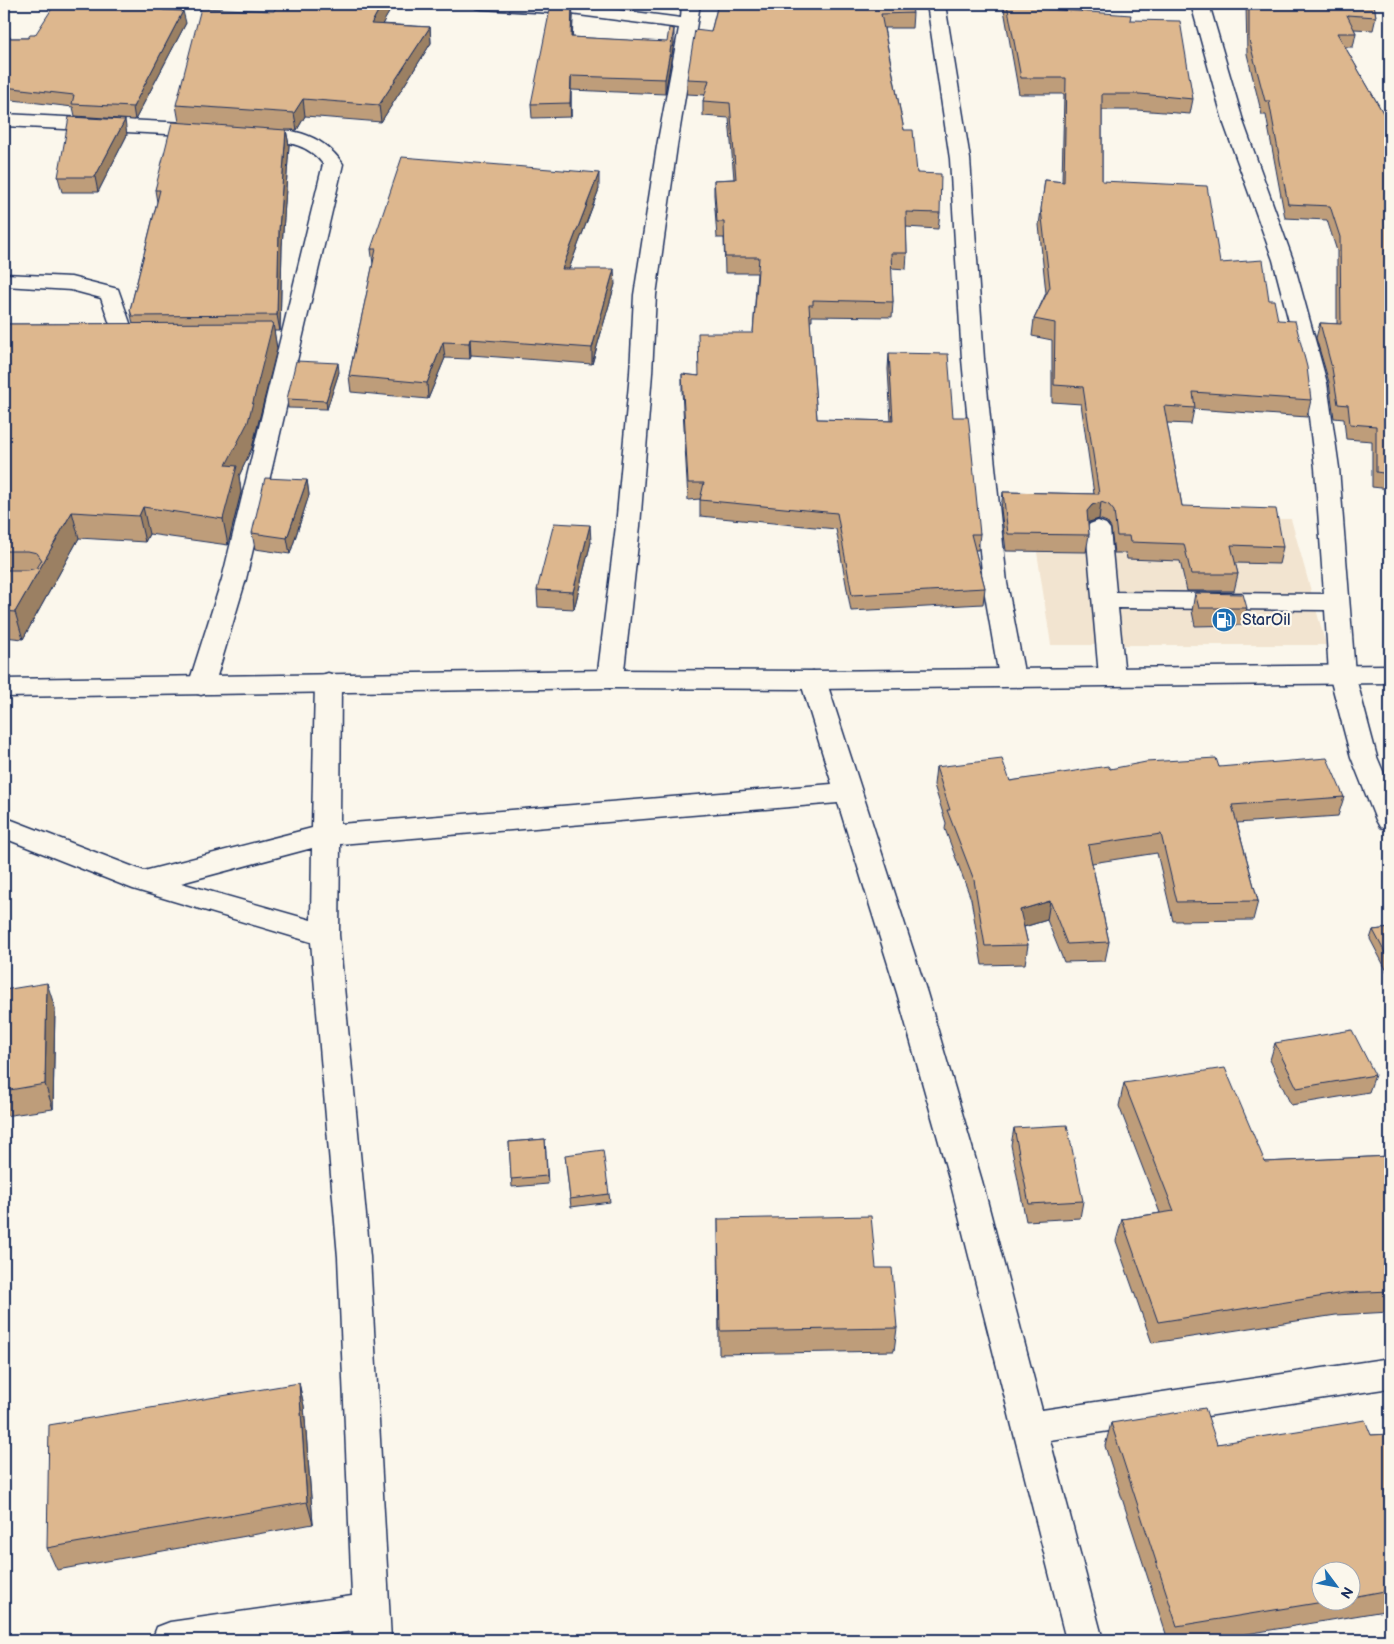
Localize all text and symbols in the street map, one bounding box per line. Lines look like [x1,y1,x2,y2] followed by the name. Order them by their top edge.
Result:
[1211,607,1237,633] fuel station icon: StarOil
[1242,611,1290,630] place label: StarOil
[1312,1562,1362,1612] north arrow
[1337,1584,1357,1602] text: N

